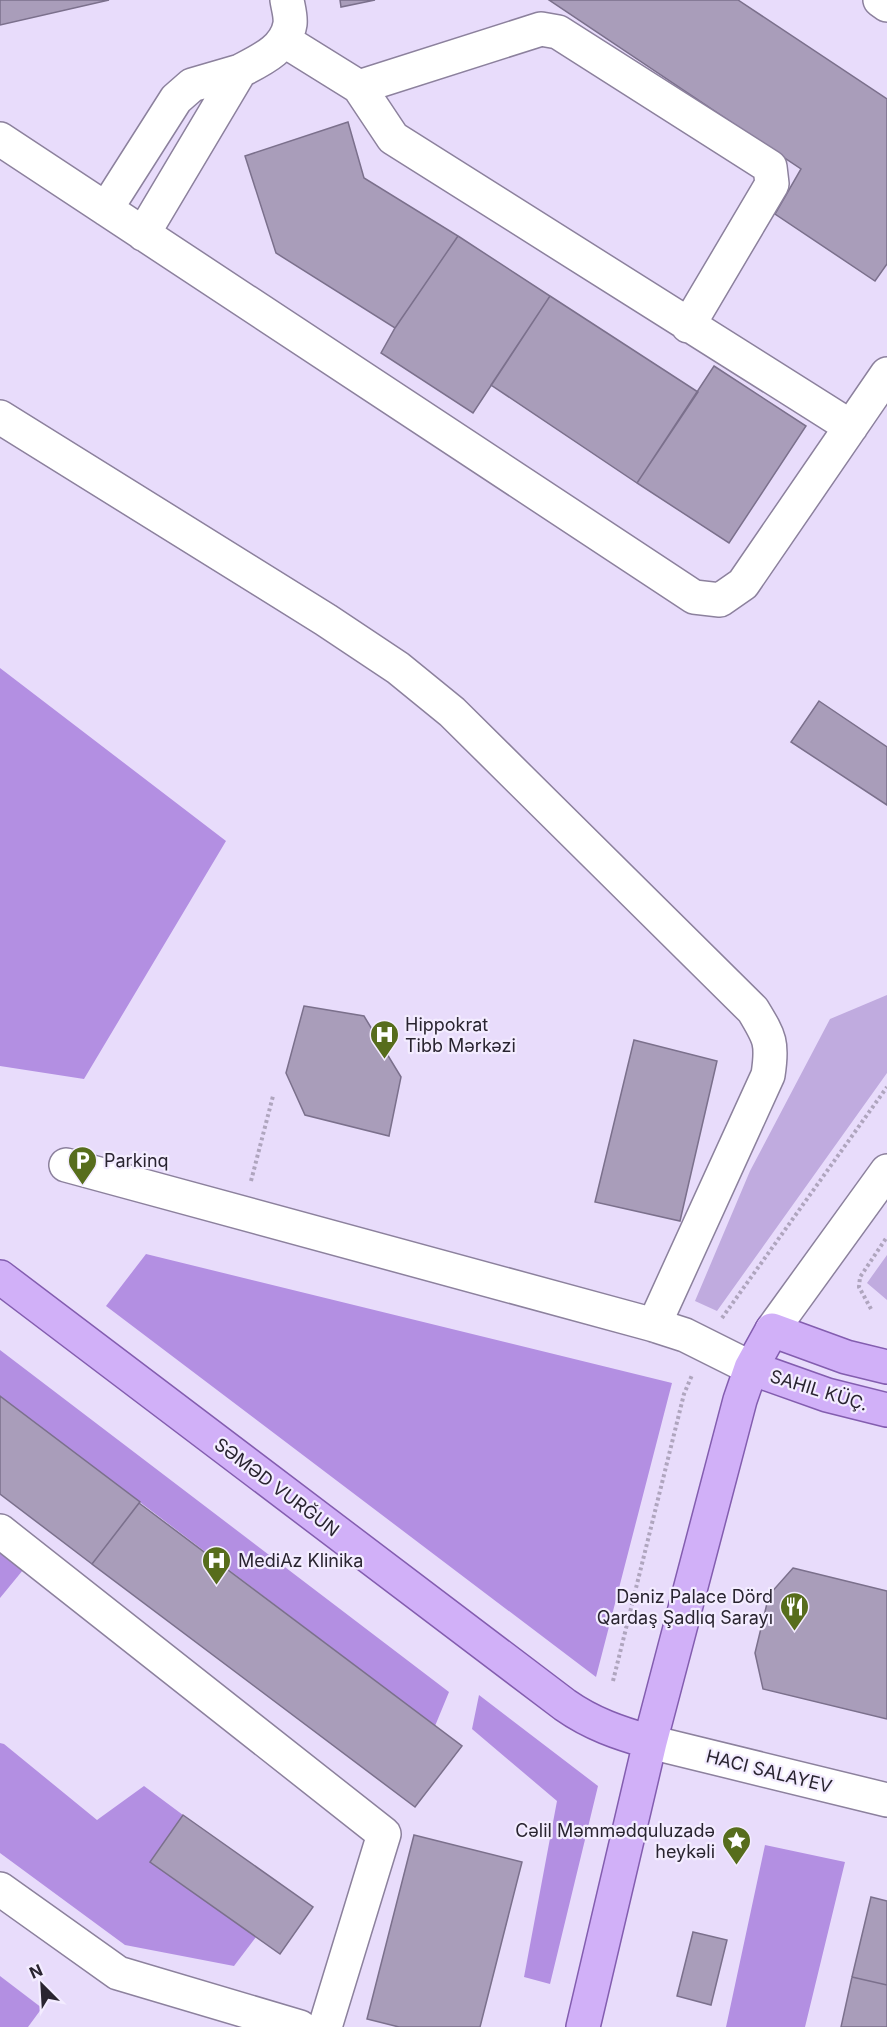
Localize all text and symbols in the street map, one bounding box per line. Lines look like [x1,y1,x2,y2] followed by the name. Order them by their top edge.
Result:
[405,1014,516,1056] place label: Hippokrat Tibb Mərkəzi
[368,1018,400,1060] hospital icon: Hippokrat Tibb Mərkəzi
[67,1144,99,1186] parking icon: Parkinq
[104,1150,169,1171] place label: Parkinq
[768,1364,871,1415] street label: SAHIL KÜÇ.
[211,1433,344,1541] street label: SƏMƏD VURĞUN
[201,1544,233,1586] hospital icon: MediAz Klinika
[238,1550,363,1571] place label: MediAz Klinika
[597,1586,773,1628] place label: Dəniz Palace Dörd Qardaş Şadlıq Sarayı
[778,1590,810,1632] restaurant icon: Dəniz Palace Dörd Qardaş Şadlıq Sarayı
[704,1745,834,1797] street label: HACI SALAYEV
[515,1820,715,1862] place label: Cəlil Məmmədquluzadə heykəli
[720,1824,752,1866] place icon: Cəlil Məmmədquluzadə heykəli
[12,1955,72,2015] north arrow
[26,1960,46,1983] text: N

